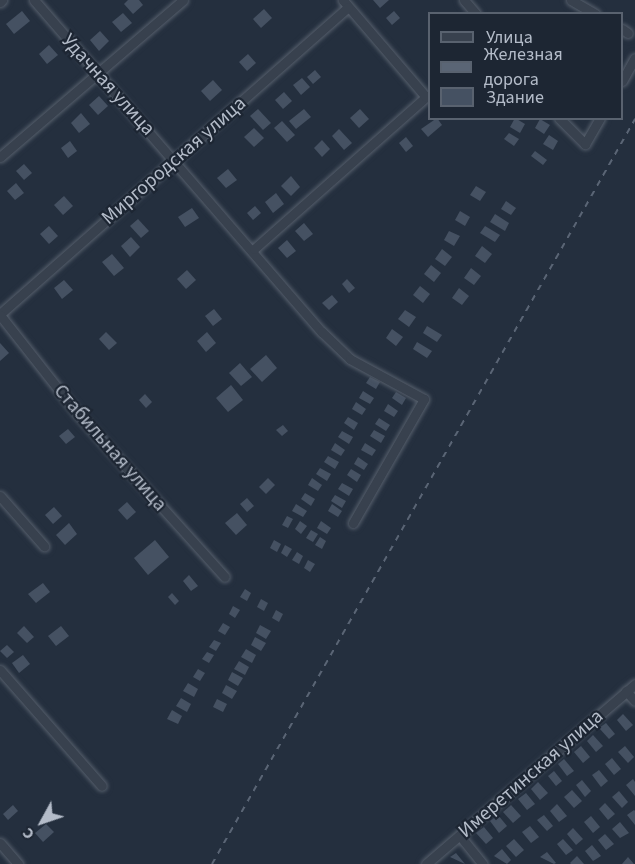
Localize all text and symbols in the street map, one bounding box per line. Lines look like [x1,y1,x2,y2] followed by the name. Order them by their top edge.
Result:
[428,12,623,120] legend
[486,25,533,50] text: Улица
[56,29,160,141] street label: Удачная улица
[484,42,563,92] text: Железная дорога
[486,85,544,110] text: Здание
[97,92,251,230] street label: Миргородская улица
[48,380,172,516] street label: Стабильная улица
[454,705,608,843] street label: Имеретинская улица
[12,792,72,852] north arrow
[17,823,40,844] text: С

